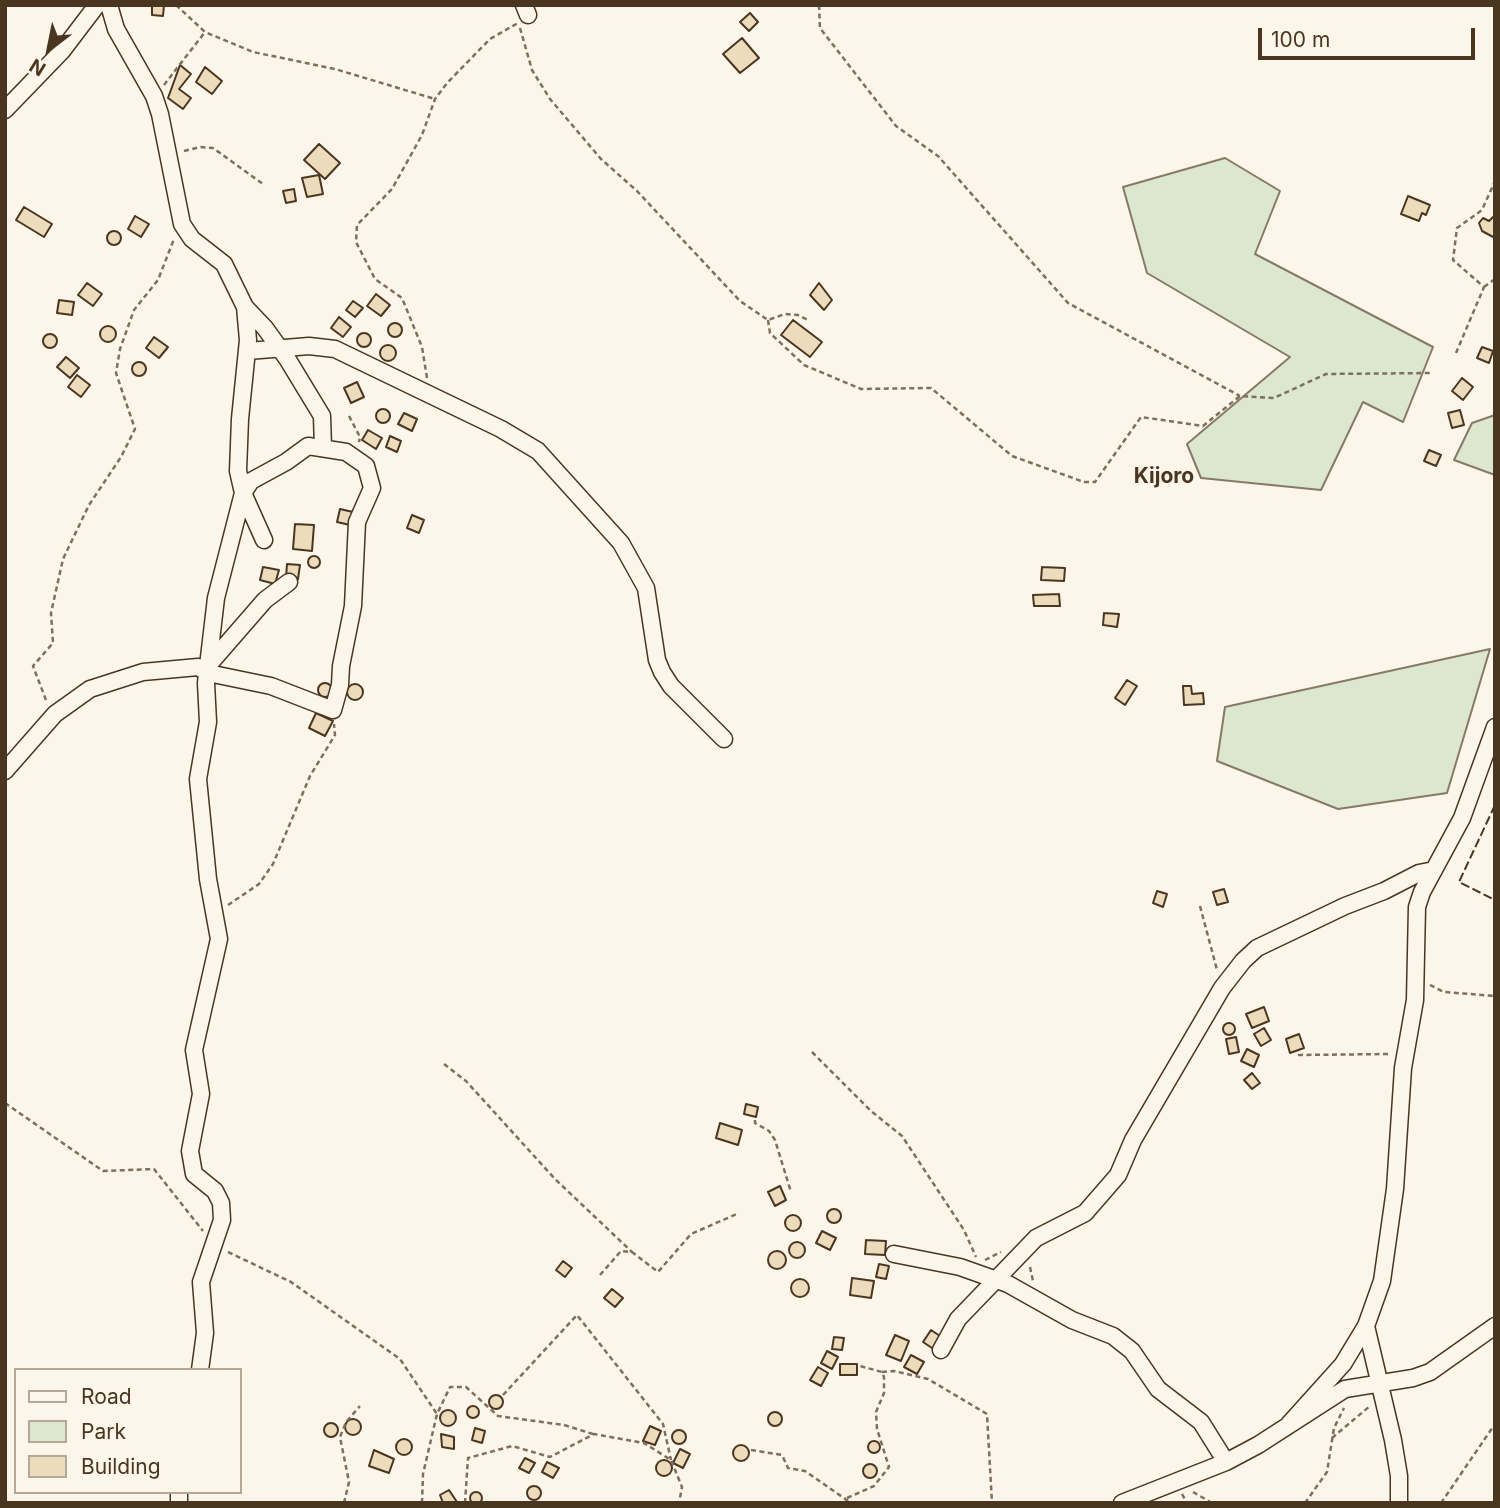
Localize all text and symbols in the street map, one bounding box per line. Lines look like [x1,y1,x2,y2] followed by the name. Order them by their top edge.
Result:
[14,14,84,84] north arrow
[1262,14,1479,58] scale bar
[1271,27,1330,52] text: 100 m
[25,54,50,81] text: N
[1134,464,1194,490] district label: Kijoro
[14,1368,242,1494] legend
[81,1384,132,1409] text: Road
[81,1419,126,1444] text: Park
[81,1454,161,1479] text: Building

